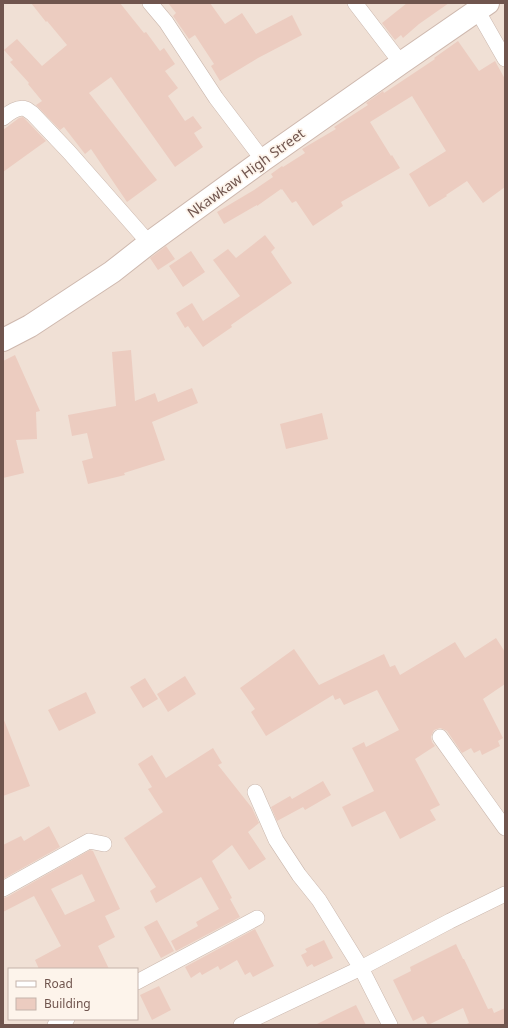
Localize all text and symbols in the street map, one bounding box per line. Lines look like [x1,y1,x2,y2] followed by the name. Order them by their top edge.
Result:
[183,123,308,222] street label: Nkawkaw High Street
[8,968,138,1020] legend
[44,975,73,992] text: Road
[44,995,91,1012] text: Building

